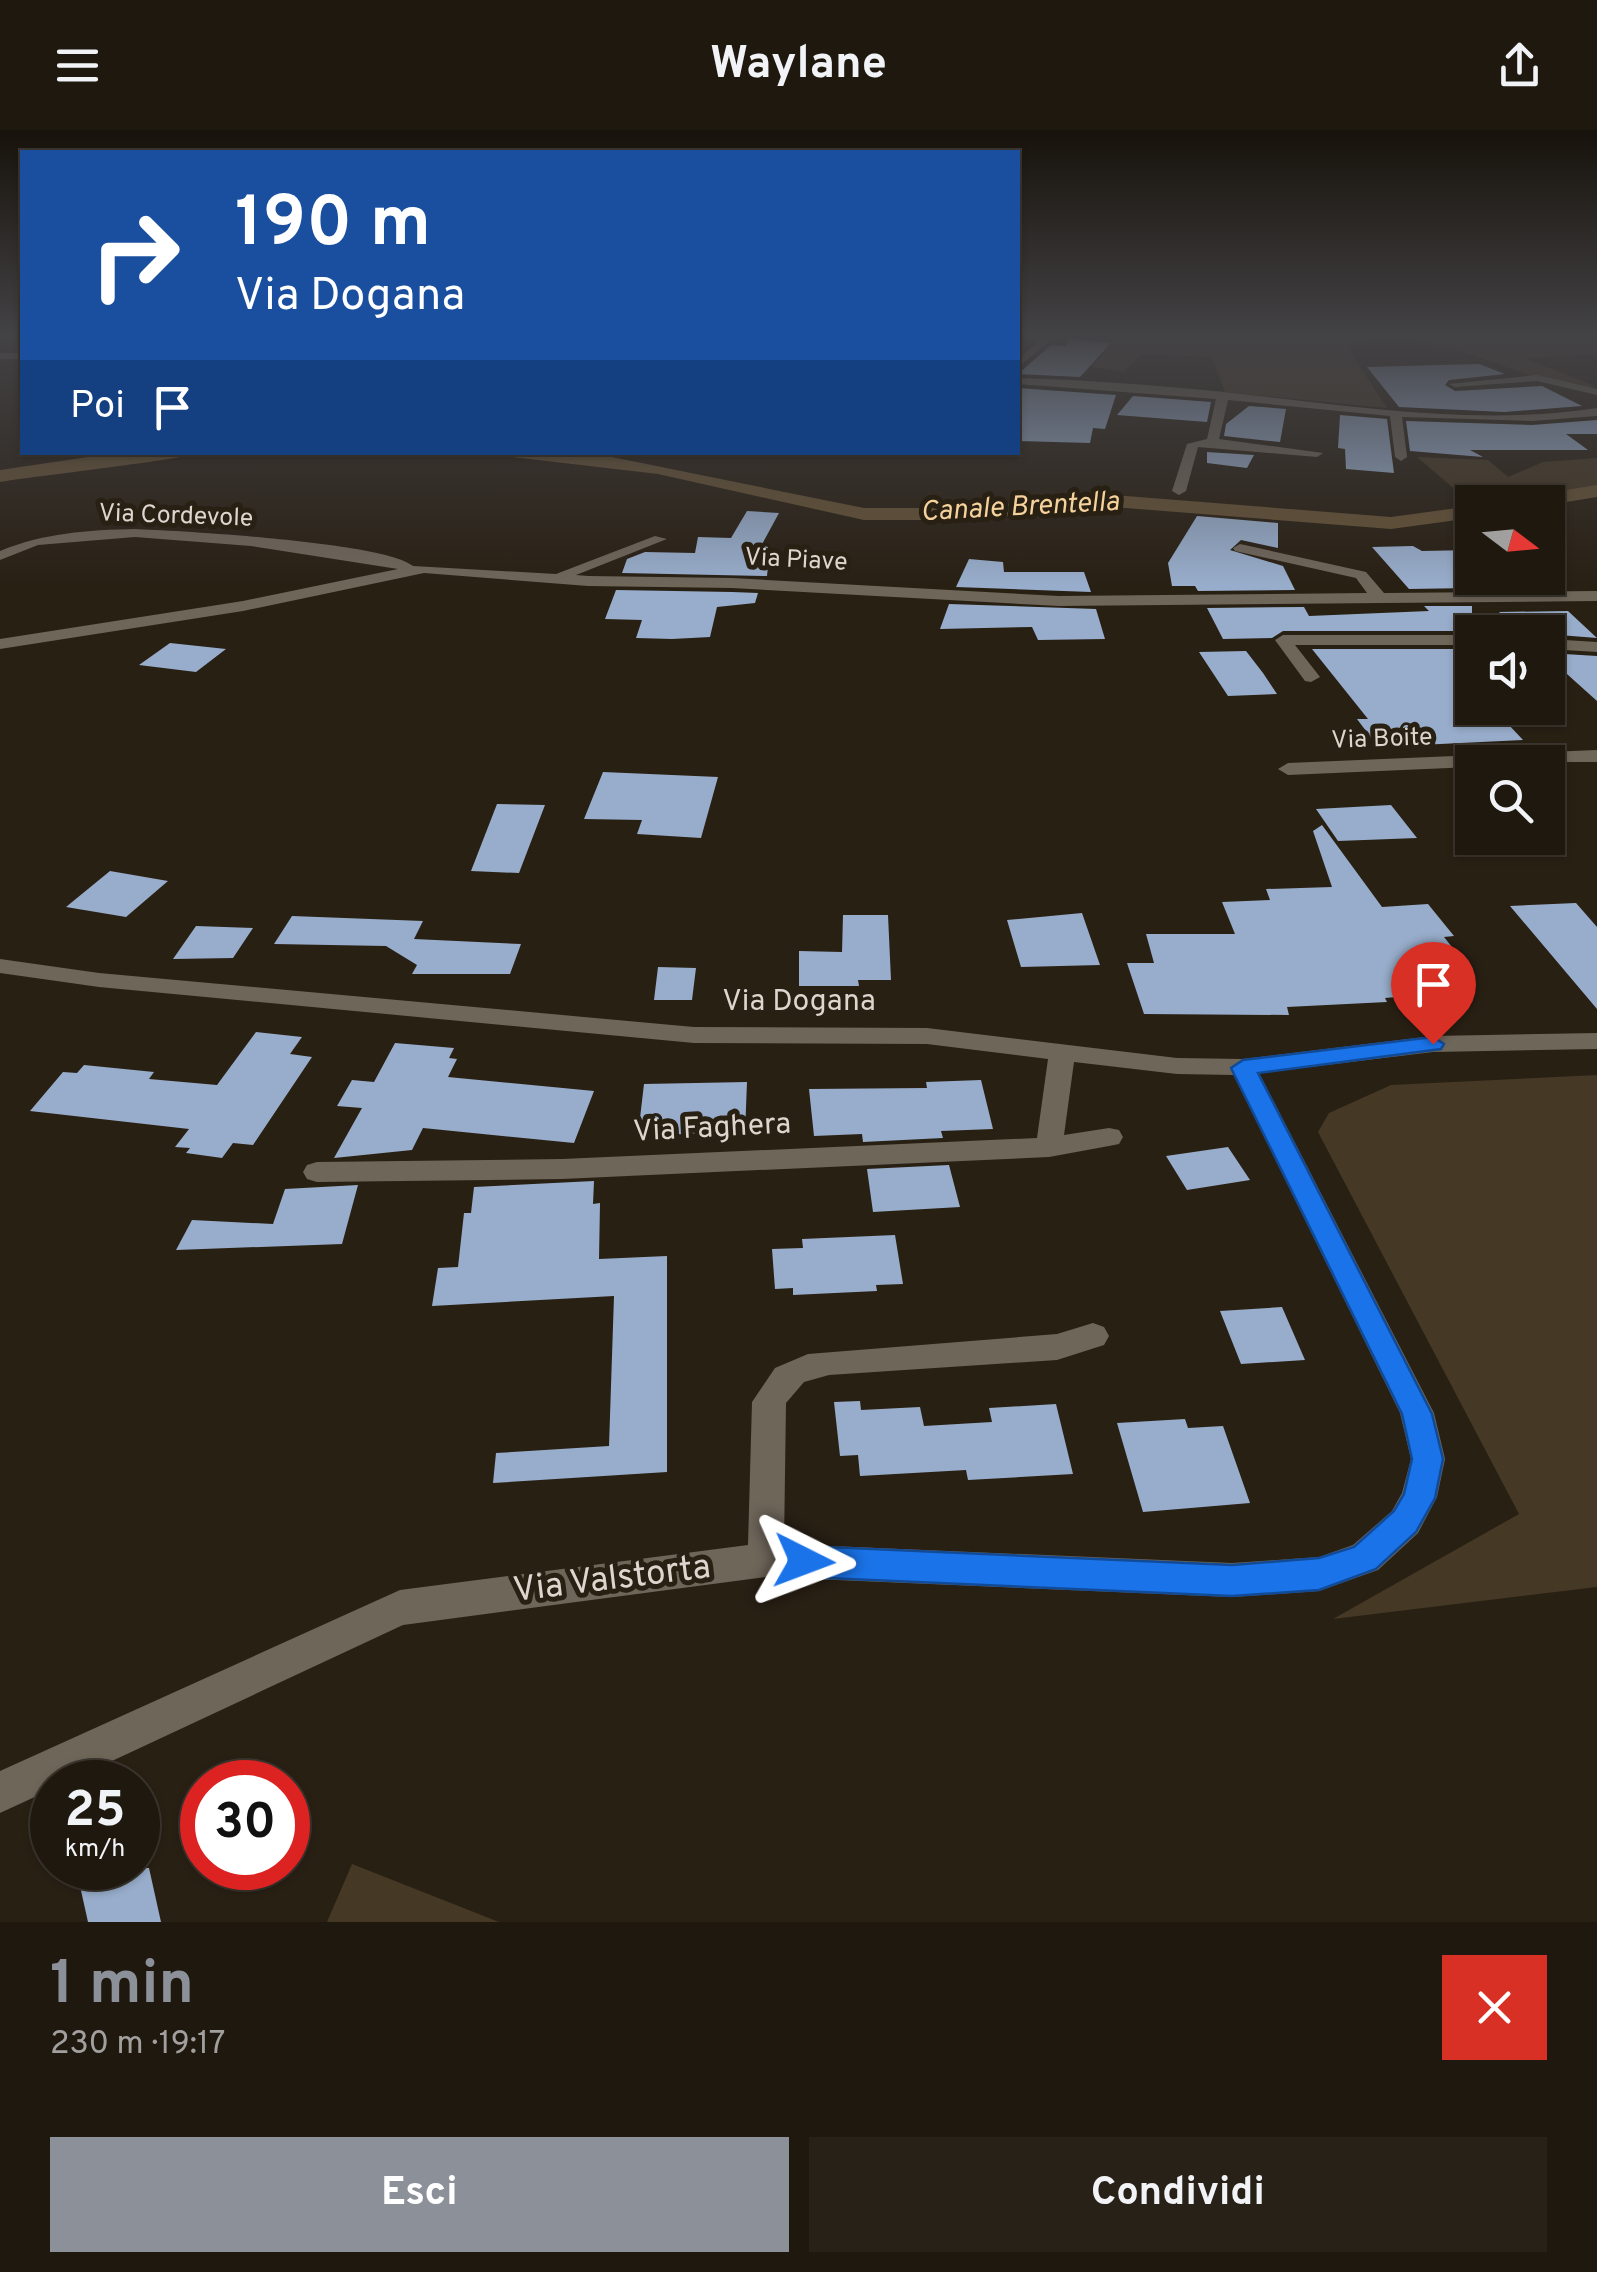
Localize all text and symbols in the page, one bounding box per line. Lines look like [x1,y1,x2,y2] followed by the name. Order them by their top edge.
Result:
[710,37,887,94] text: Waylane
[50,38,105,93] icon: menu
[1492,38,1547,93] icon: share
[235,182,431,271] text: 190 m
[70,190,200,320] icon: right
[235,269,465,326] text: Via Dogana
[145,380,200,435] icon: arrive
[70,383,125,432] text: Poi
[920,485,1121,531] water label: Canale Brentella
[1455,485,1565,595] north arrow
[1455,485,1565,855] map controls
[98,498,254,536] street label: Via Cordevole
[744,542,848,580] street label: Via Piave
[1455,615,1565,725] button: sound
[1331,722,1433,758] street label: Via Boite
[1455,745,1565,855] button: search
[1391,942,1476,1045] pin
[1406,957,1461,1012] icon: arrive
[722,984,876,1021] street label: Via Dogana
[632,1106,792,1152] street label: Via Faghera
[752,1509,856,1613] position arrow
[511,1546,713,1614] street label: Via Valstorta
[180,1760,310,1890] speed limit sign: 30
[64,1781,126,1844] text: 25
[65,1834,125,1866] text: km/h
[50,1949,194,2025] text: 1 min
[1442,1955,1547,2060] button: close
[50,2025,226,2065] text: 230 m · 19:17
[50,2137,789,2252] button: Esci
[809,2137,1547,2252] button: Condividi

